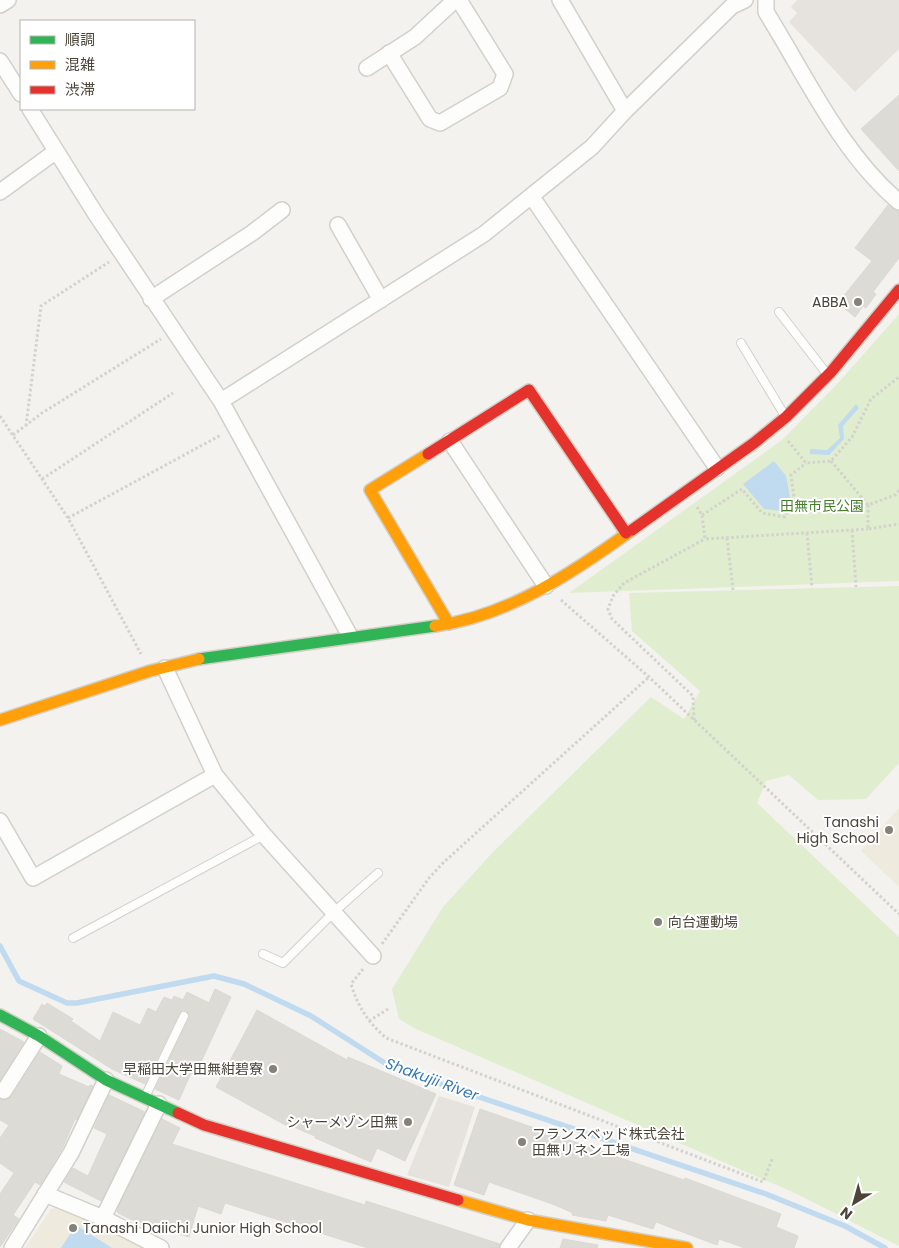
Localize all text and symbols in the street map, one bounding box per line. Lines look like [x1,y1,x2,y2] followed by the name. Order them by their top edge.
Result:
[20,20,195,110] legend
[65,29,95,50] text: 順調
[65,54,95,75] text: 混雑
[65,79,95,100] text: 渋滞
[812,292,848,312] place label: ABBA
[852,296,864,308] marker: ABBA
[780,496,864,516] park label: 田無市民公園
[797,812,879,848] place label: Tanashi High School
[883,824,895,836] marker: Tanashi High School
[668,912,738,932] place label: 向台運動場
[652,916,664,928] marker: 向台運動場
[383,1052,482,1106] water label: Shakujii River
[123,1059,263,1079] place label: 早稲田大学田無紺碧寮
[267,1063,279,1075] marker: 早稲田大学田無紺碧寮
[287,1112,398,1132] place label: シャーメゾン田無
[402,1116,414,1128] marker: シャーメゾン田無
[532,1124,685,1160] place label: フランスベッド株式会社 田無リネン工場
[516,1136,528,1148] marker: フランスベッド株式会社 田無リネン工場
[829,1178,879,1228] north arrow
[836,1202,856,1225] text: N
[83,1218,322,1238] place label: Tanashi Daiichi Junior High School
[67,1222,79,1234] marker: Tanashi Daiichi Junior High School

